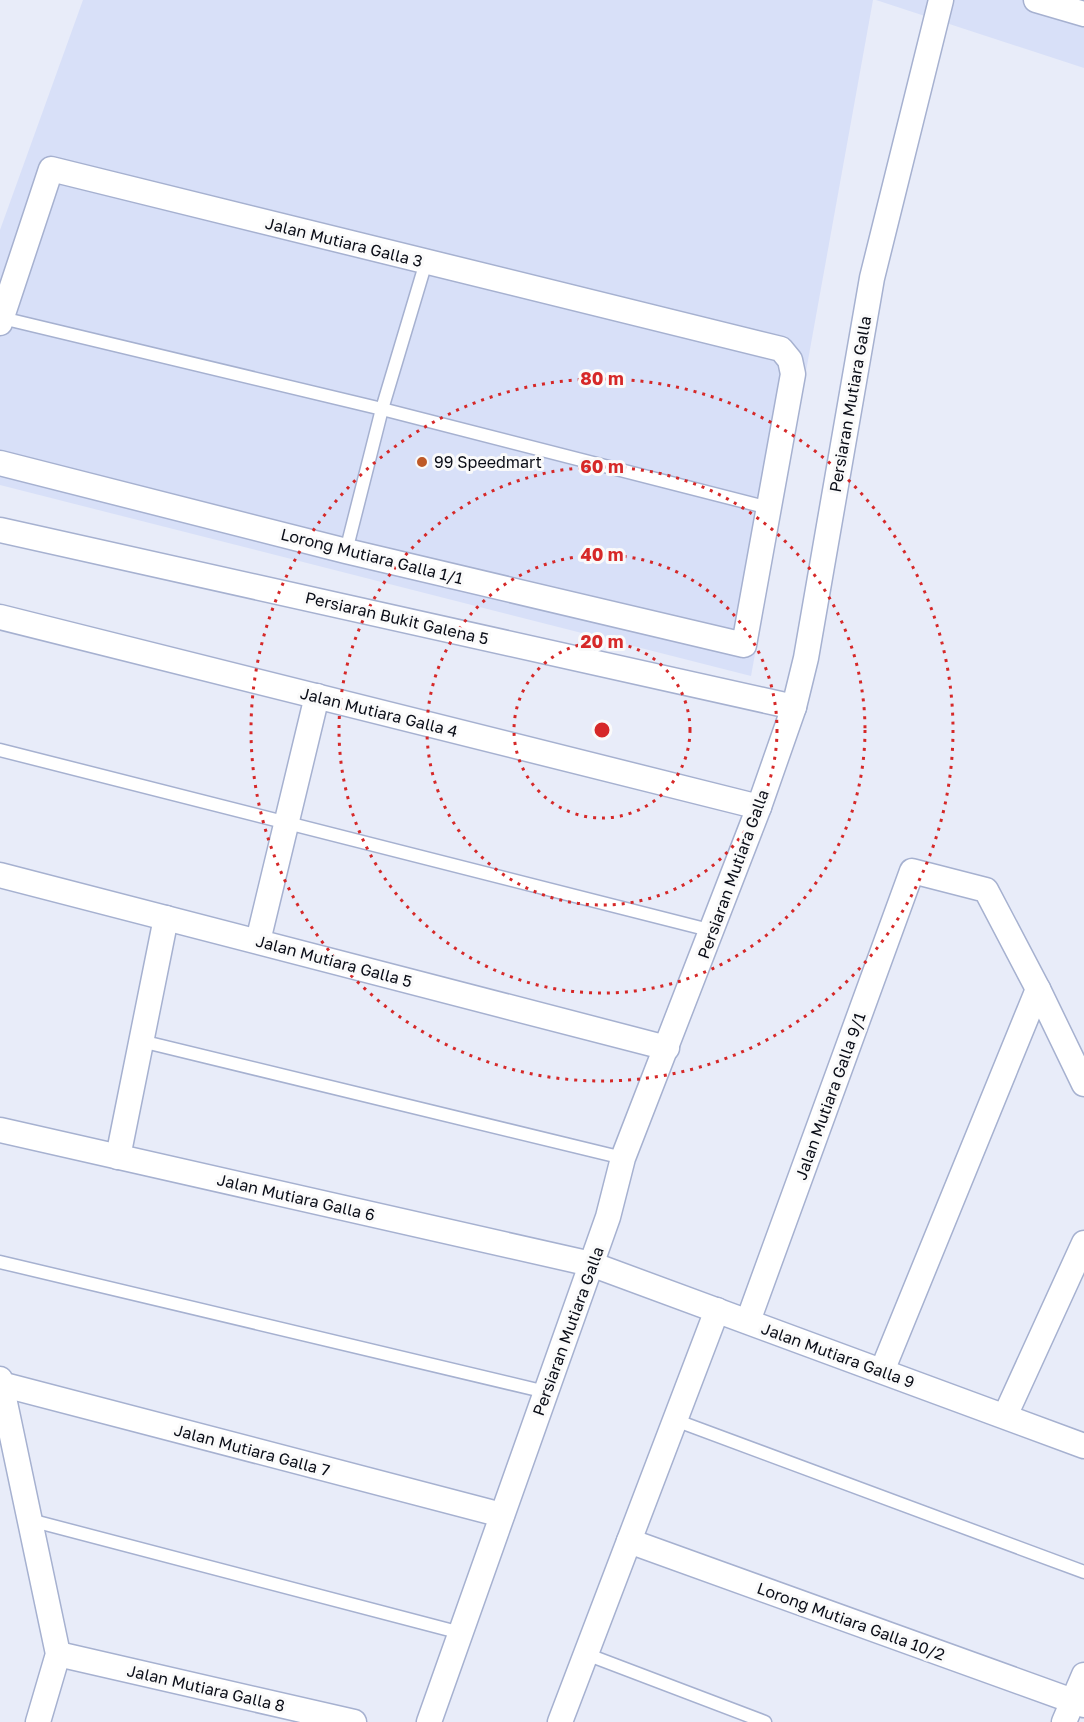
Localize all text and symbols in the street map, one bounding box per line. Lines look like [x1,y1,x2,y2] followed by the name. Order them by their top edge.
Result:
[263,213,425,271] street label: Jalan Mutiara Galla 3
[825,314,875,494] street label: Persiaran Mutiara Galla
[580,367,624,389] text: 80 m
[434,452,542,472] place label: 99 Speedmart
[415,455,429,469] marker: 99 Speedmart
[580,455,624,477] text: 60 m
[279,524,465,588] street label: Lorong Mutiara Galla 1/1
[580,543,624,565] text: 40 m
[303,587,491,649] street label: Persiaran Bukit Galena 5
[581,630,623,652] text: 20 m
[298,683,460,741] street label: Jalan Mutiara Galla 4
[592,720,612,740] centre of rings
[693,787,773,961] street label: Persiaran Mutiara Galla
[254,930,414,992] street label: Jalan Mutiara Galla 5
[790,1009,870,1183] street label: Jalan Mutiara Galla 9/1
[215,1169,377,1225] street label: Jalan Mutiara Galla 6
[528,1244,608,1418] street label: Persiaran Mutiara Galla
[759,1318,917,1392] street label: Jalan Mutiara Galla 9
[172,1420,332,1480] street label: Jalan Mutiara Galla 7
[754,1578,948,1664] street label: Lorong Mutiara Galla 10/2
[125,1660,287,1716] street label: Jalan Mutiara Galla 8

